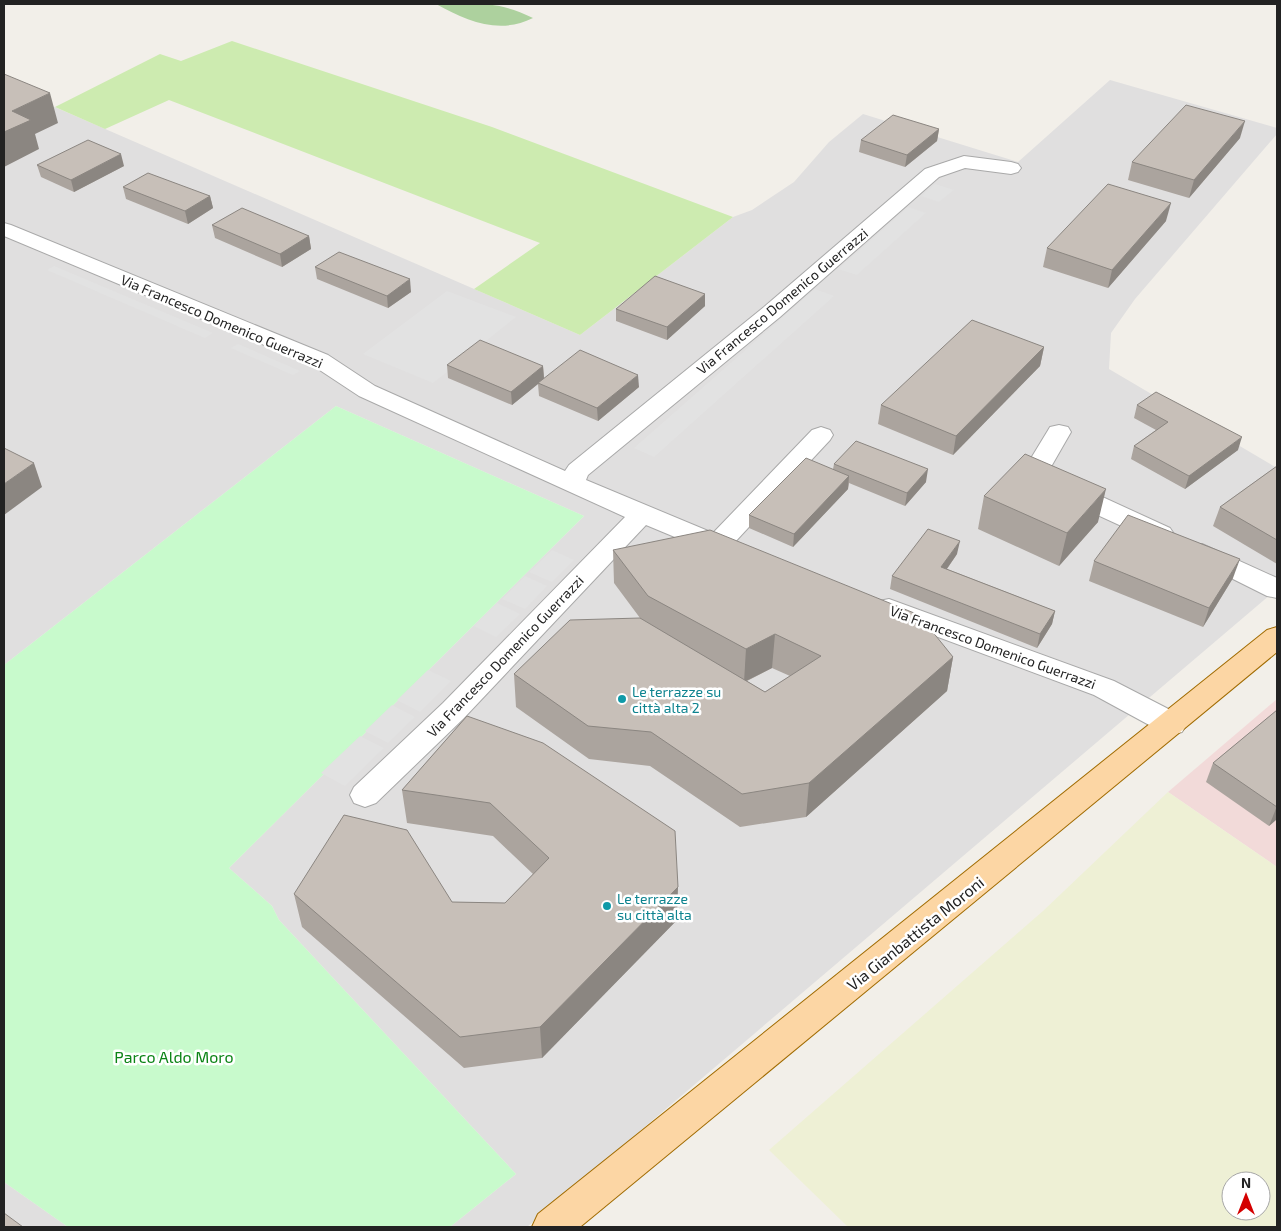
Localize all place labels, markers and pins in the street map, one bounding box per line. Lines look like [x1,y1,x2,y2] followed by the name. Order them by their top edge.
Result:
[632,683,721,716] place label: Le terrazze su città alta 2
[616,693,628,705] marker: Le terrazze su città alta 2
[617,890,692,923] place label: Le terrazze su città alta
[601,900,613,912] marker: Le terrazze su città alta

